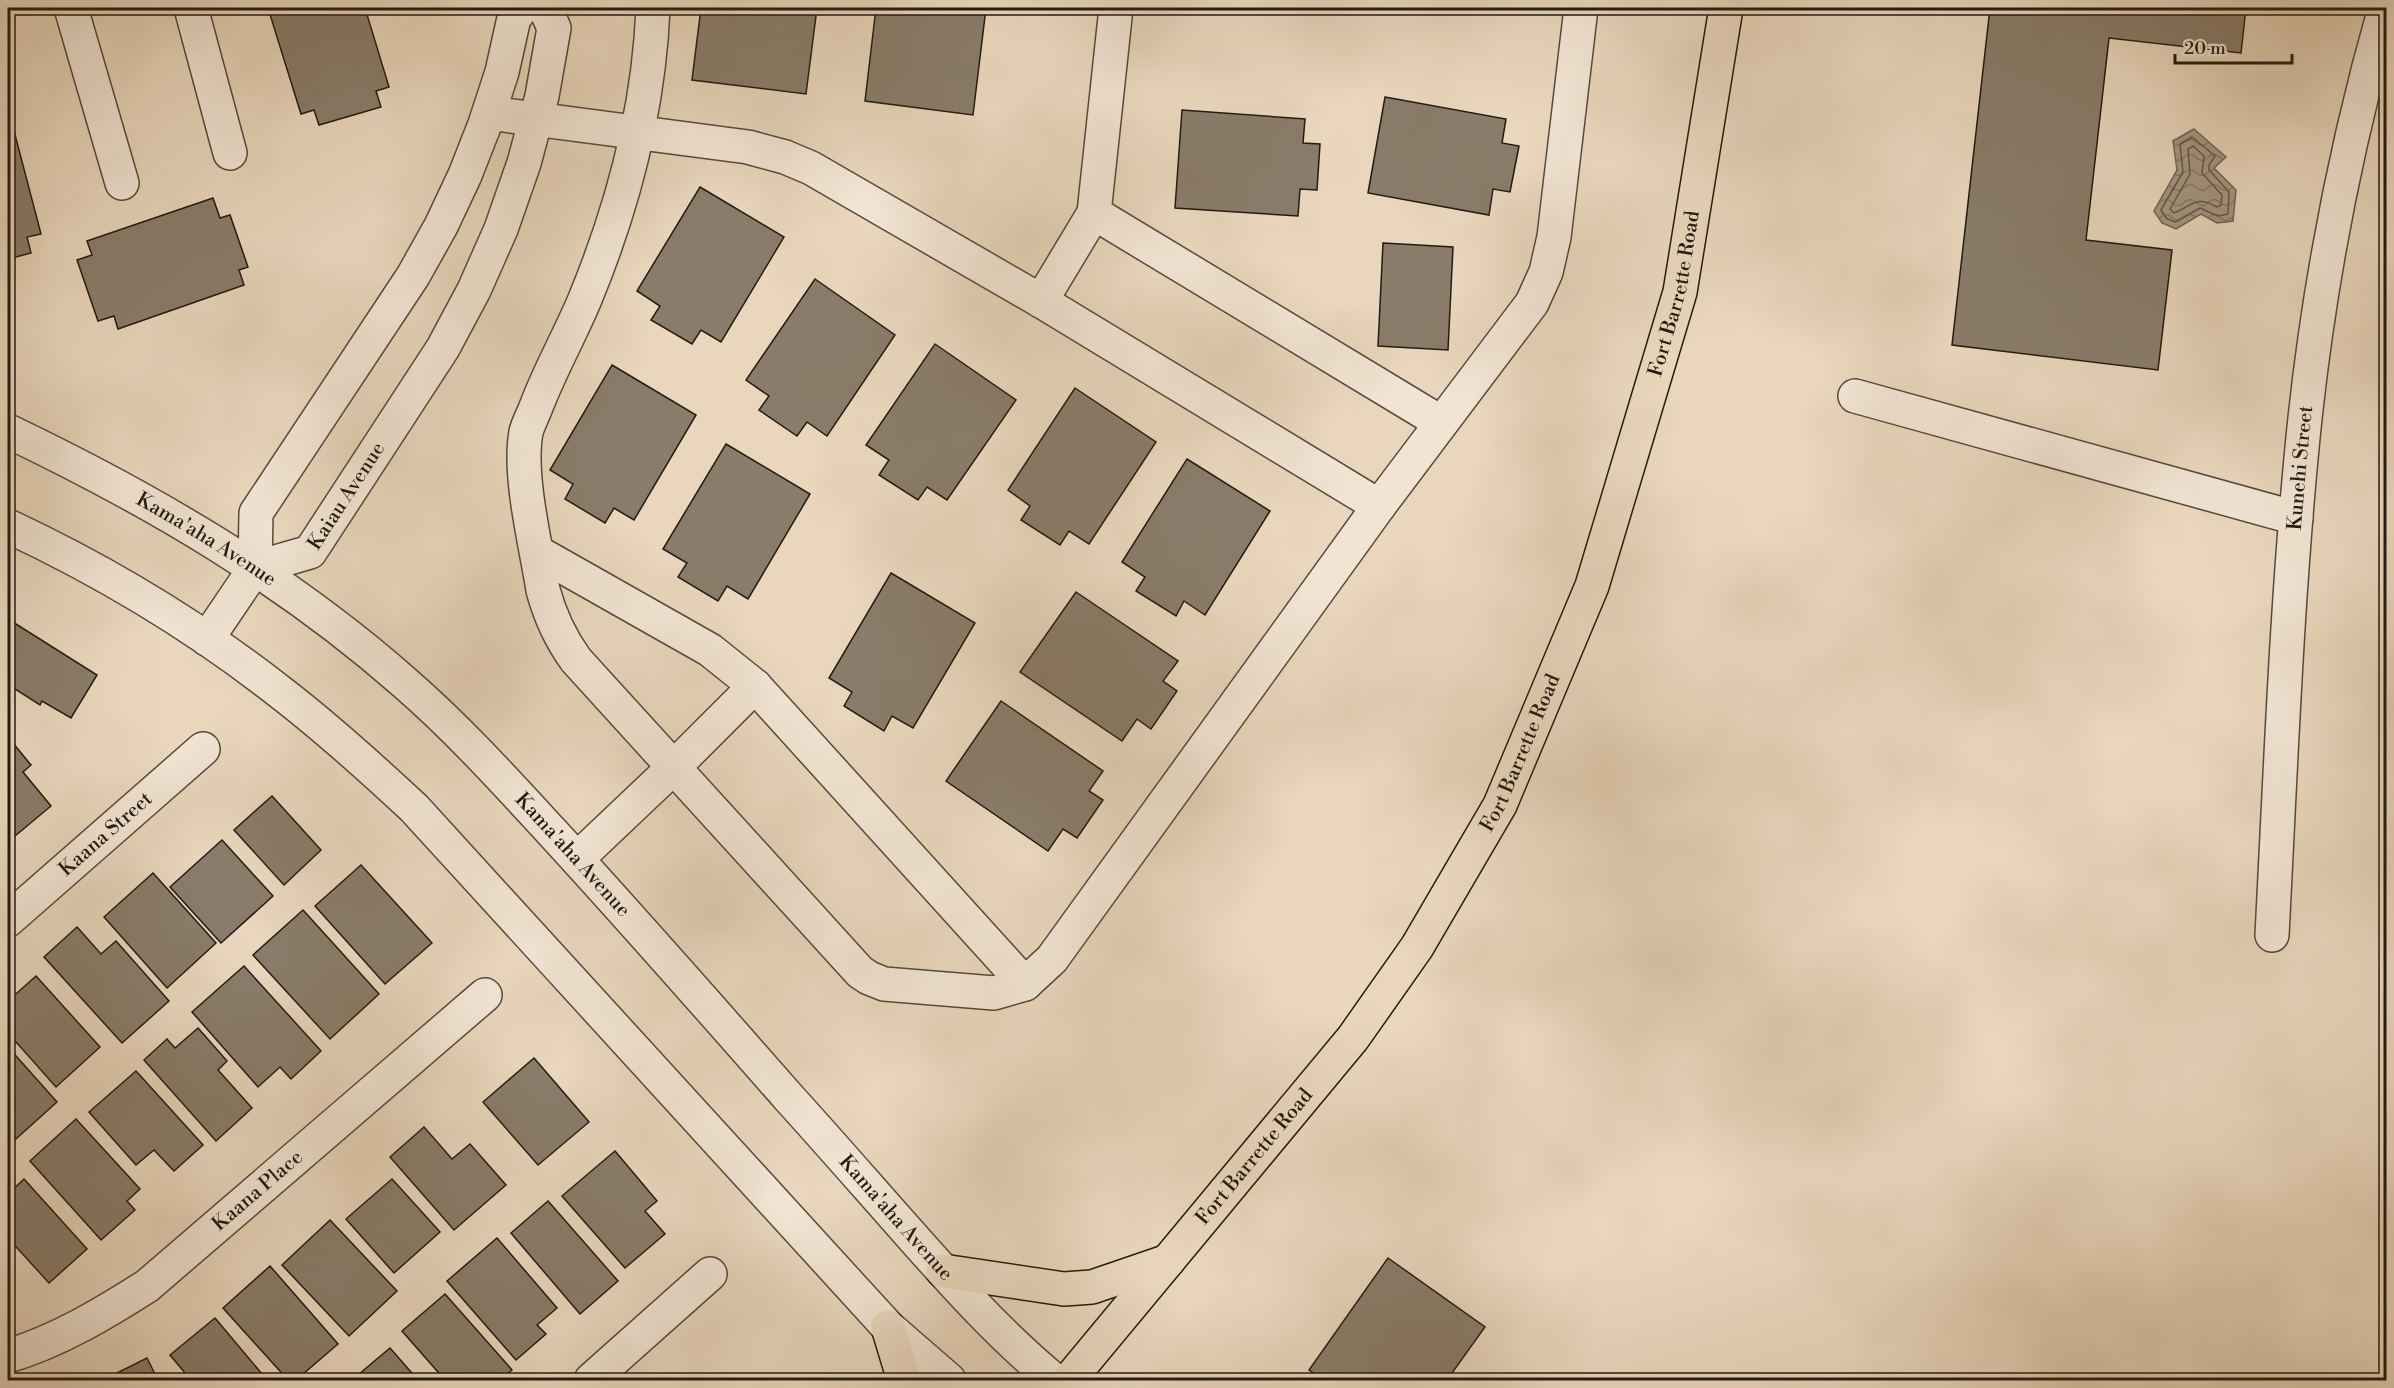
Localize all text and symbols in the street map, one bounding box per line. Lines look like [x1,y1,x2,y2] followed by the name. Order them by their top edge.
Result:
[2175,27,2292,65] scale bar
[2184,37,2226,60] text: 20 m
[1643,208,1706,380] street label: Fort Barrette Road
[2282,404,2319,531] street label: Kunehi Street
[302,437,391,555] street label: Kaiau Avenue
[132,487,281,592] street label: Kama'aha Avenue
[1474,670,1566,837] street label: Fort Barrette Road
[54,787,158,882] street label: Kaana Street
[509,787,636,922] street label: Kama'aha Avenue
[1190,1083,1319,1230] street label: Fort Barrette Road
[207,1145,308,1237] street label: Kaana Place
[833,1150,958,1286] street label: Kama'aha Avenue

